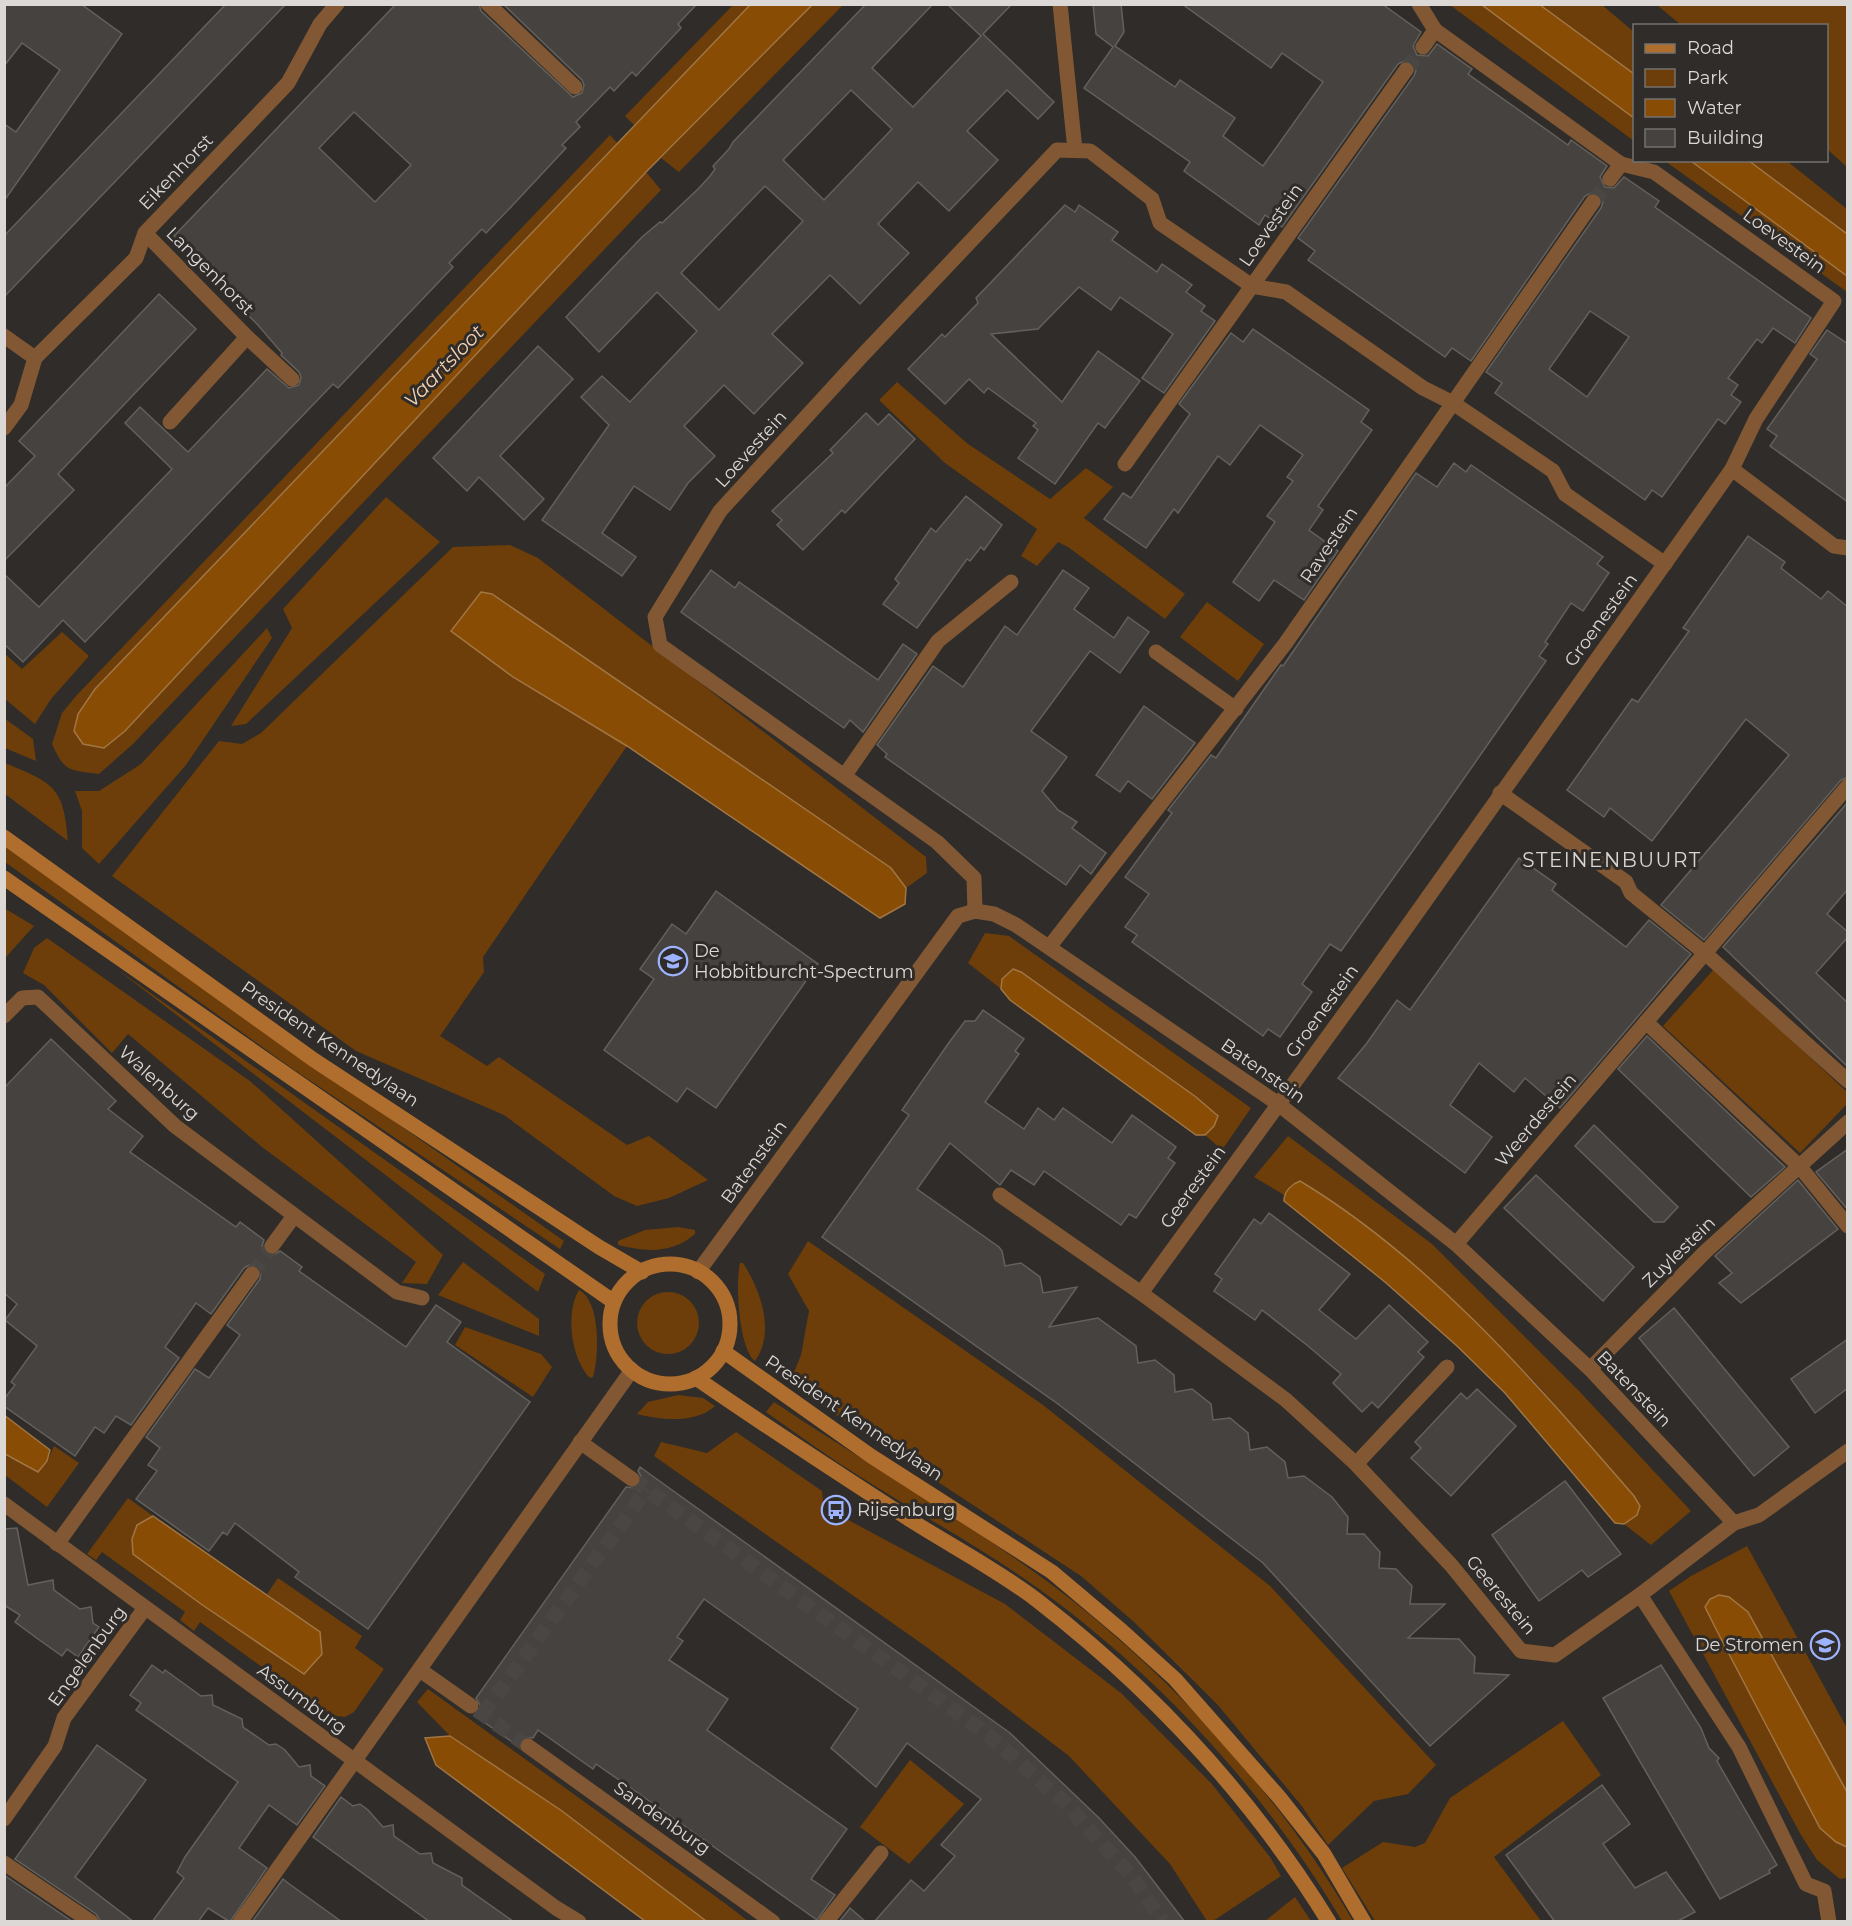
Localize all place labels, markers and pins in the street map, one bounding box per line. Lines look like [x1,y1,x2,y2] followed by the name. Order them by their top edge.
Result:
[694,940,914,983] place label: De Hobbitburcht-Spectrum
[657,945,689,977] school or university icon: De Hobbitburcht-Spectrum
[820,1494,852,1526] bus stop icon: Rijsenburg
[857,1499,955,1521] place label: Rijsenburg
[1809,1629,1841,1661] school or university icon: De Stromen
[1695,1634,1804,1656] place label: De Stromen

